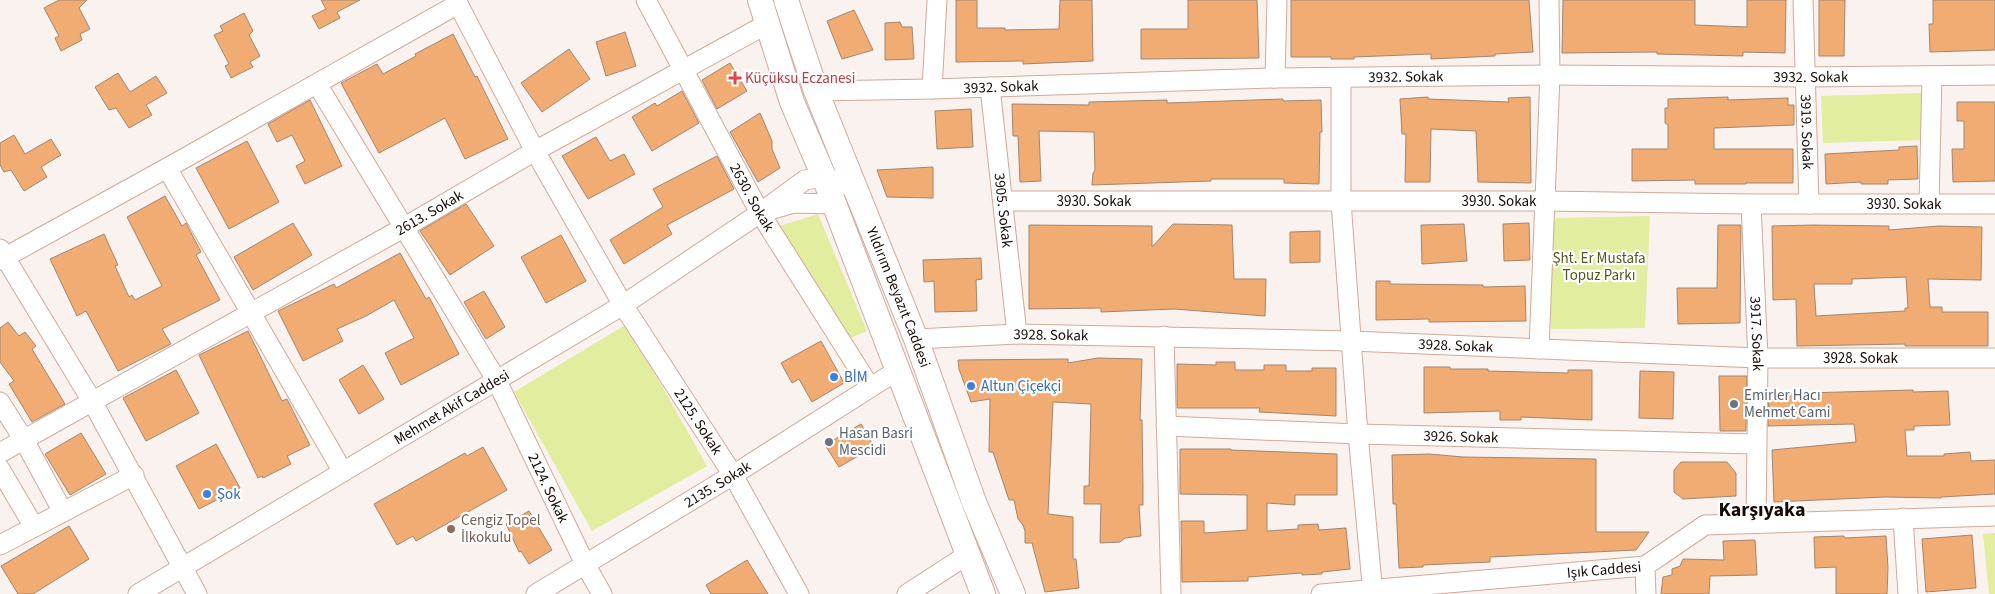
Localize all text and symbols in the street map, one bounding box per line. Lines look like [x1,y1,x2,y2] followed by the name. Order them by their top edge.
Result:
[1368,66,1444,88] street label: 3932. Sokak
[1773,67,1849,88] street label: 3932. Sokak
[745,68,855,89] place label: Küçüksu Eczanesi
[729,72,741,84] marker: Küçüksu Eczanesi
[963,76,1039,99] street label: 3932. Sokak
[1795,94,1818,170] street label: 3919. Sokak
[724,160,779,236] street label: 2630. Sokak
[988,172,1018,249] street label: 3905. Sokak
[392,185,468,241] street label: 2613. Sokak
[1056,191,1132,212] street label: 3930. Sokak
[1461,191,1537,212] street label: 3930. Sokak
[1866,194,1942,215] street label: 3930. Sokak
[861,223,935,371] street label: Yıldırım Beyazıt Caddesi
[1552,248,1646,286] park label: Şht. Er Mustafa Topuz Parkı
[1744,296,1768,372] street label: 3917. Sokak
[1013,324,1089,347] street label: 3928. Sokak
[1418,334,1494,358] street label: 3928. Sokak
[1823,348,1899,369] street label: 3928. Sokak
[390,365,514,450] street label: Mehmet Akif Caddesi
[844,367,868,388] place label: BİM
[828,371,840,383] marker: BİM
[981,376,1061,397] place label: Altun Çiçekçi
[965,380,977,392] marker: Altun Çiçekçi
[669,384,727,459] street label: 2125. Sokak
[1744,385,1831,423] place label: Emirler Hacı Mehmet Cami
[1728,398,1740,410] marker: Emirler Hacı Mehmet Cami
[839,423,913,461] place label: Hasan Basri Mescidi
[1423,426,1499,449] street label: 3926. Sokak
[823,436,835,448] marker: Hasan Basri Mescidi
[522,450,574,527] street label: 2124. Sokak
[680,456,756,513] street label: 2135. Sokak
[217,484,241,505] place label: Şok
[201,488,213,500] marker: Şok
[1719,496,1805,524] district label: Karşıyaka
[461,510,541,548] place label: Cengiz Topel İlkokulu
[445,523,457,535] marker: Cengiz Topel İlkokulu
[1566,556,1642,584] street label: Işık Caddesi

